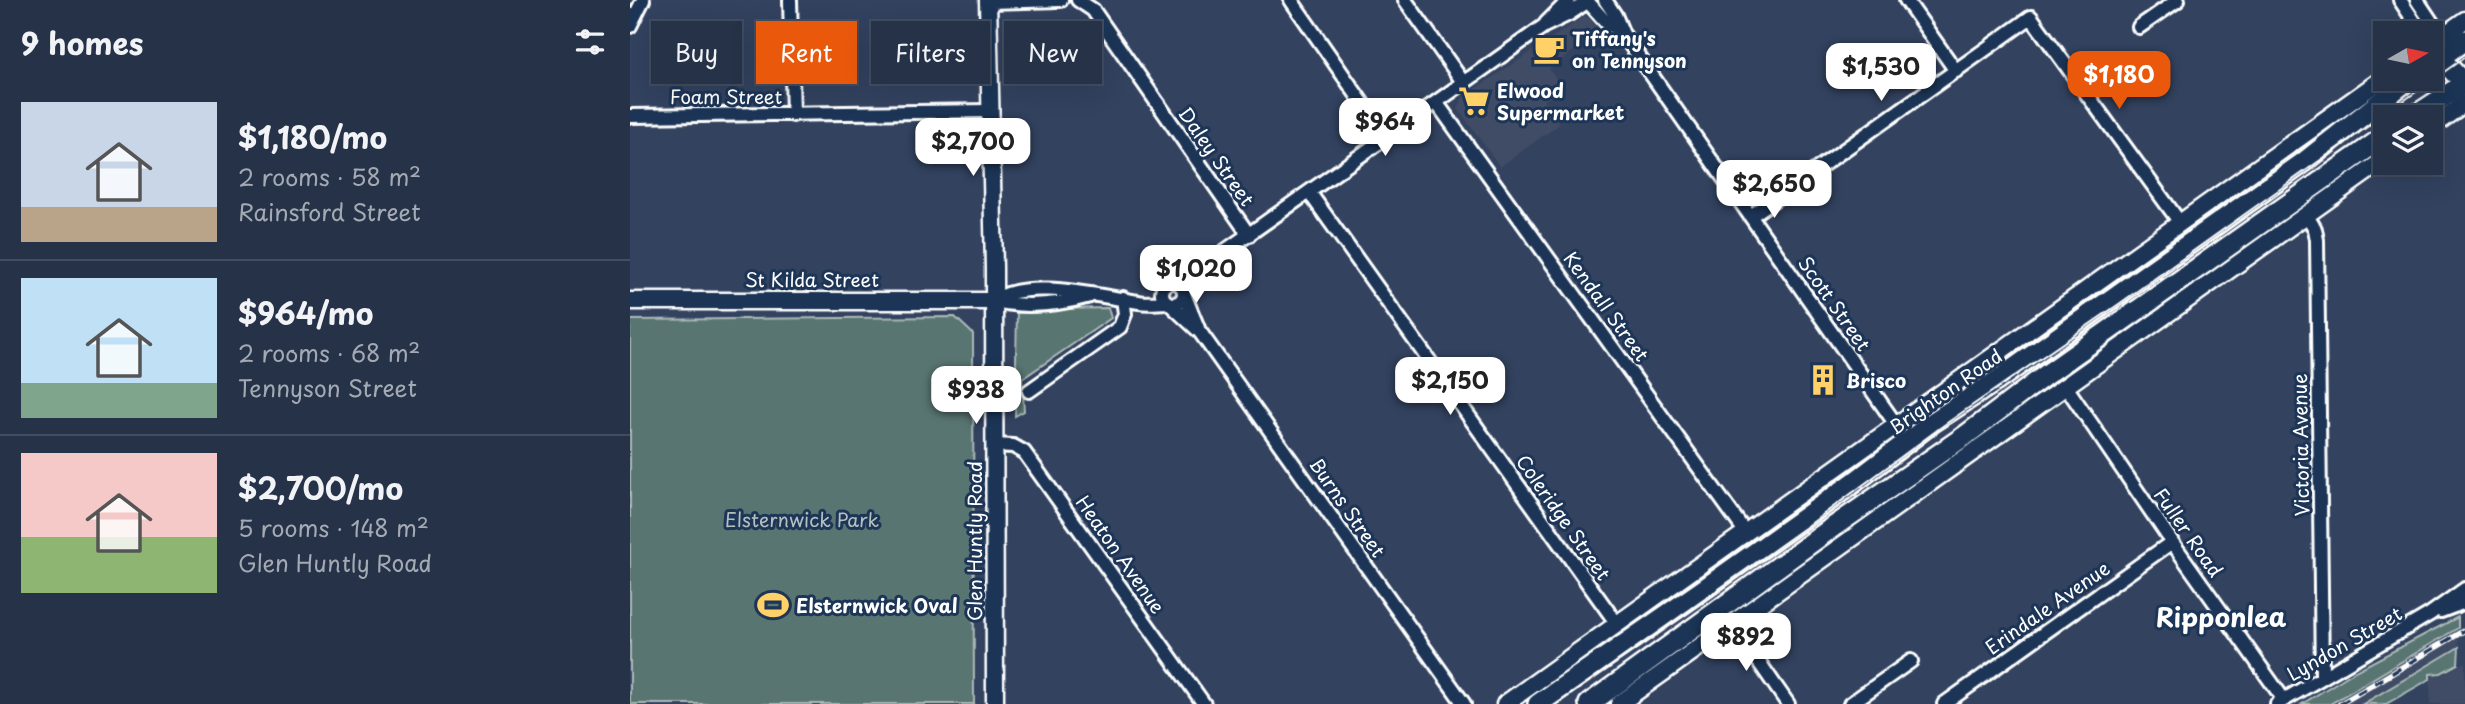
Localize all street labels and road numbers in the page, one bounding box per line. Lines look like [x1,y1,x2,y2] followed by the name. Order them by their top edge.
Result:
[670,82,782,110] street label: Foam Street
[1172,101,1262,212] street label: Daley Street
[1558,245,1657,367] street label: Kendall Street
[1792,250,1878,356] street label: Scott Street
[745,265,879,293] street label: St Kilda Street
[1883,341,2007,441] street label: Brighton Road
[2285,373,2315,517] street label: Victoria Avenue
[1510,448,1618,586] street label: Coleridge Street
[1303,451,1393,563] street label: Burns Street
[960,461,988,621] street label: Glen Huntly Road
[2148,482,2230,582] street label: Fuller Road
[1070,489,1172,619] street label: Heaton Avenue
[1979,554,2115,660] street label: Erindale Avenue
[2281,599,2407,687] street label: Lyndon Street

